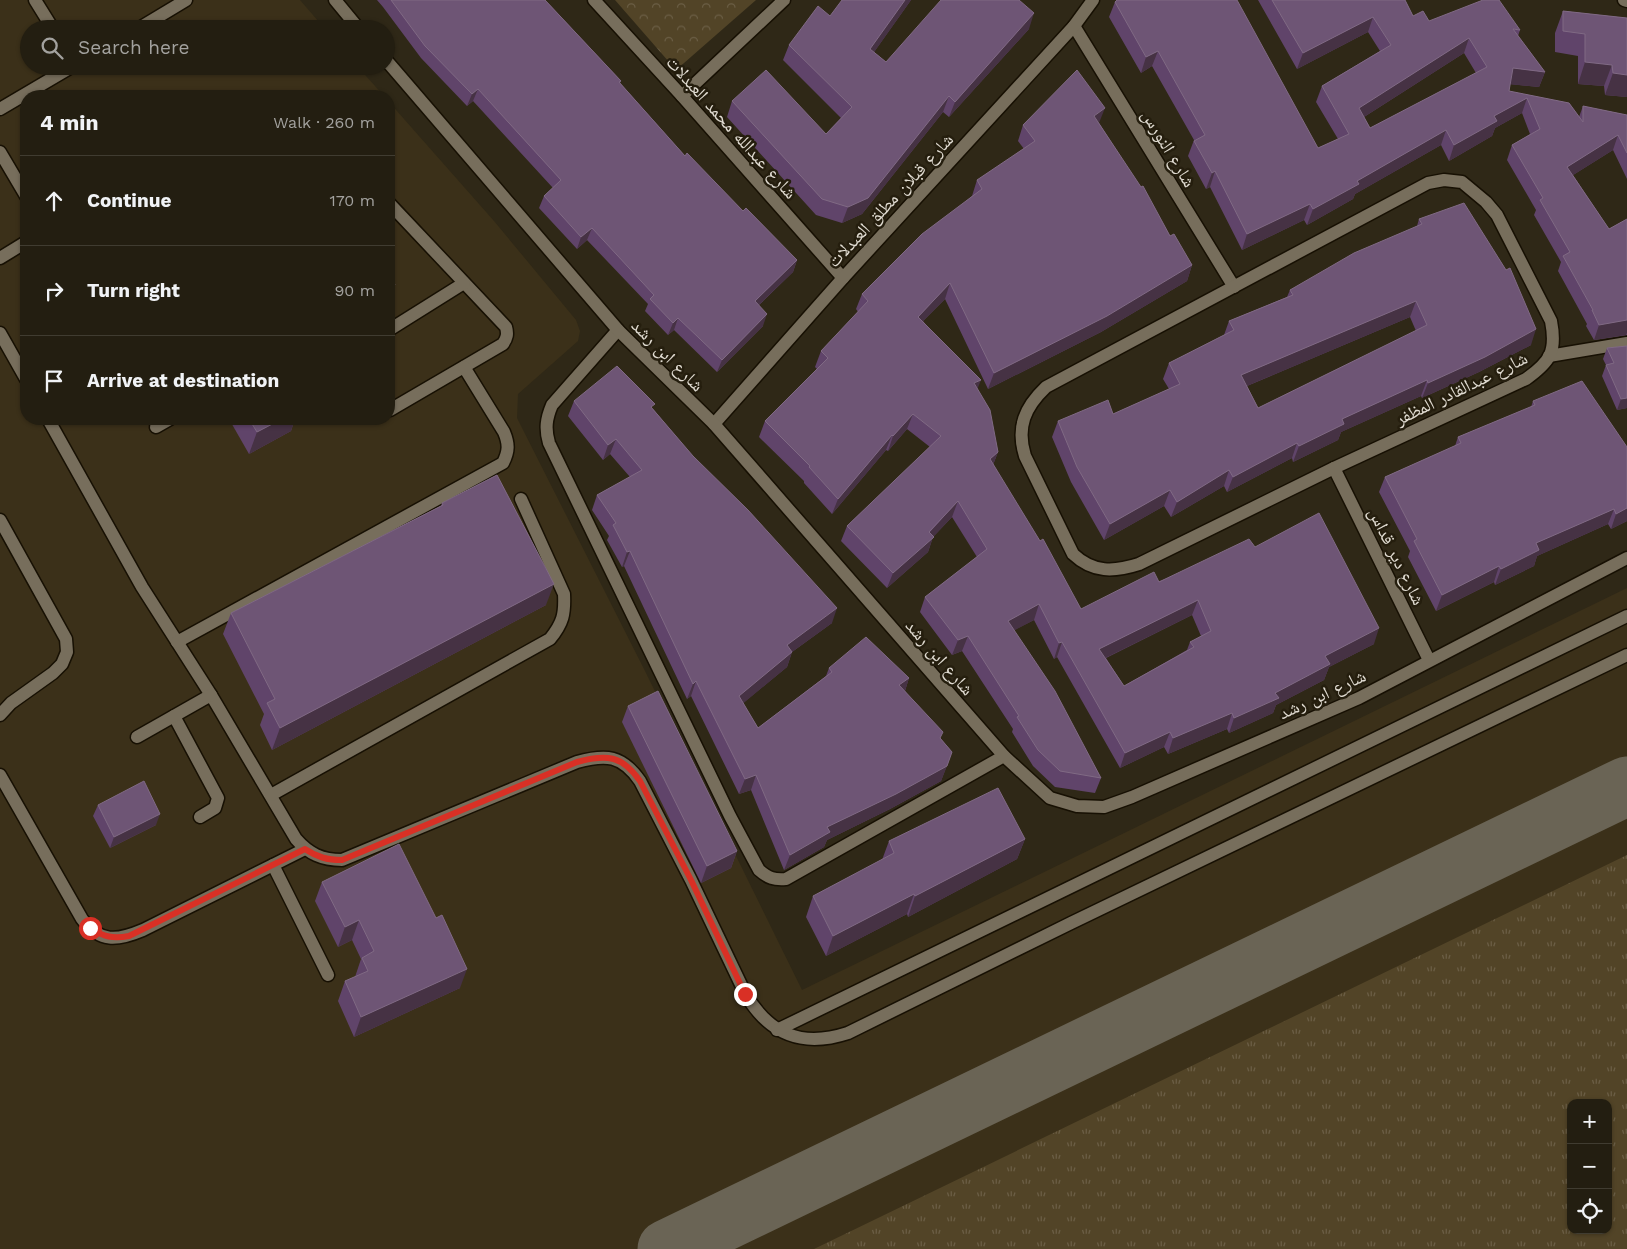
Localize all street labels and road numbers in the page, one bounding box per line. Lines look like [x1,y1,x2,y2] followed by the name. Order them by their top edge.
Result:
[662,51,802,203] street label: شارع عبدالله محمد العبدلات
[1137,105,1200,191] street label: شارع النورس
[823,129,958,272] street label: شارع قبلان مطلق العبدلات
[627,314,709,396] street label: شارع ابن رشد
[1391,347,1531,430] street label: شارع عبدالقادر المظفر
[1363,504,1430,609] street label: شارع دير قداس
[901,615,979,700] street label: شارع ابن رشد
[1275,665,1369,724] street label: شارع ابن رشد

